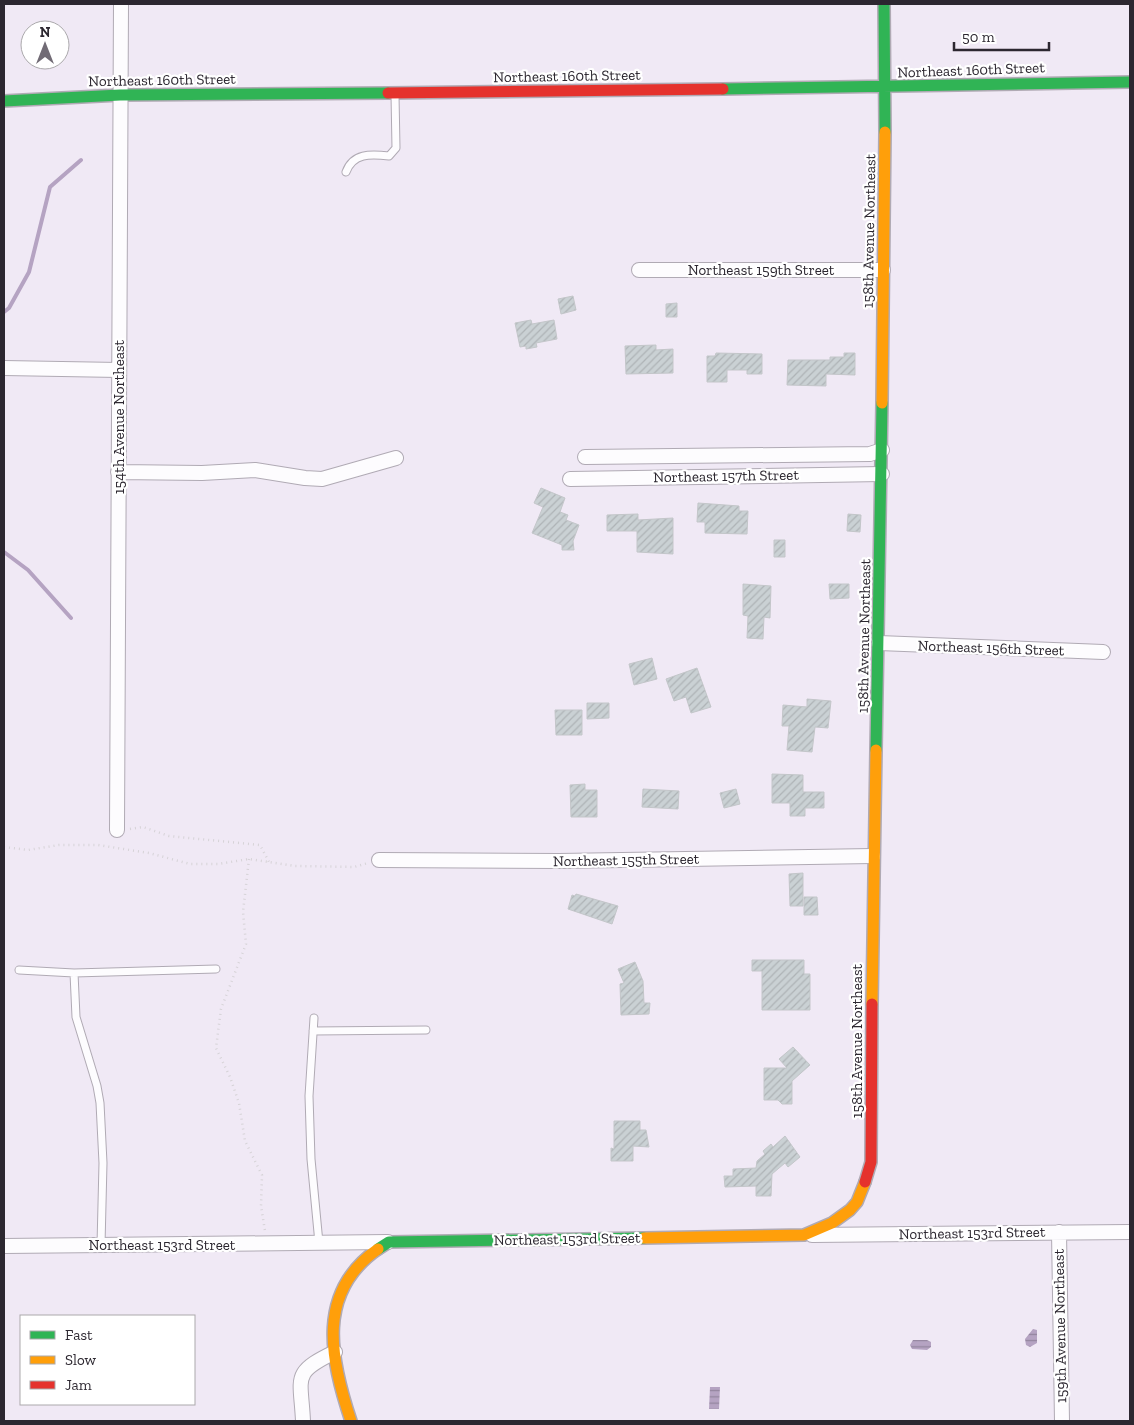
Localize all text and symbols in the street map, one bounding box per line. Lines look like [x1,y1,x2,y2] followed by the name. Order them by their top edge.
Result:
[20,20,70,70] north arrow
[954,20,1049,52] scale bar
[40,24,51,41] text: N
[962,28,995,46] text: 50 m
[897,58,1046,82] street label: Northeast 160th Street
[493,66,641,86] street label: Northeast 160th Street
[88,70,236,90] street label: Northeast 160th Street
[859,153,879,308] street label: 158th Avenue Northeast
[688,261,835,279] street label: Northeast 159th Street
[110,339,128,494] street label: 154th Avenue Northeast
[653,466,799,486] street label: Northeast 157th Street
[854,558,874,713] street label: 158th Avenue Northeast
[917,636,1065,660] street label: Northeast 156th Street
[553,850,700,870] street label: Northeast 155th Street
[848,963,866,1118] street label: 158th Avenue Northeast
[898,1223,1046,1243] street label: Northeast 153rd Street
[493,1229,641,1249] street label: Northeast 153rd Street
[89,1236,236,1254] street label: Northeast 153rd Street
[1050,1248,1070,1403] street label: 159th Avenue Northeast
[20,1315,195,1405] legend
[65,1326,93,1344] text: Fast
[65,1351,97,1369] text: Slow
[65,1376,92,1394] text: Jam

